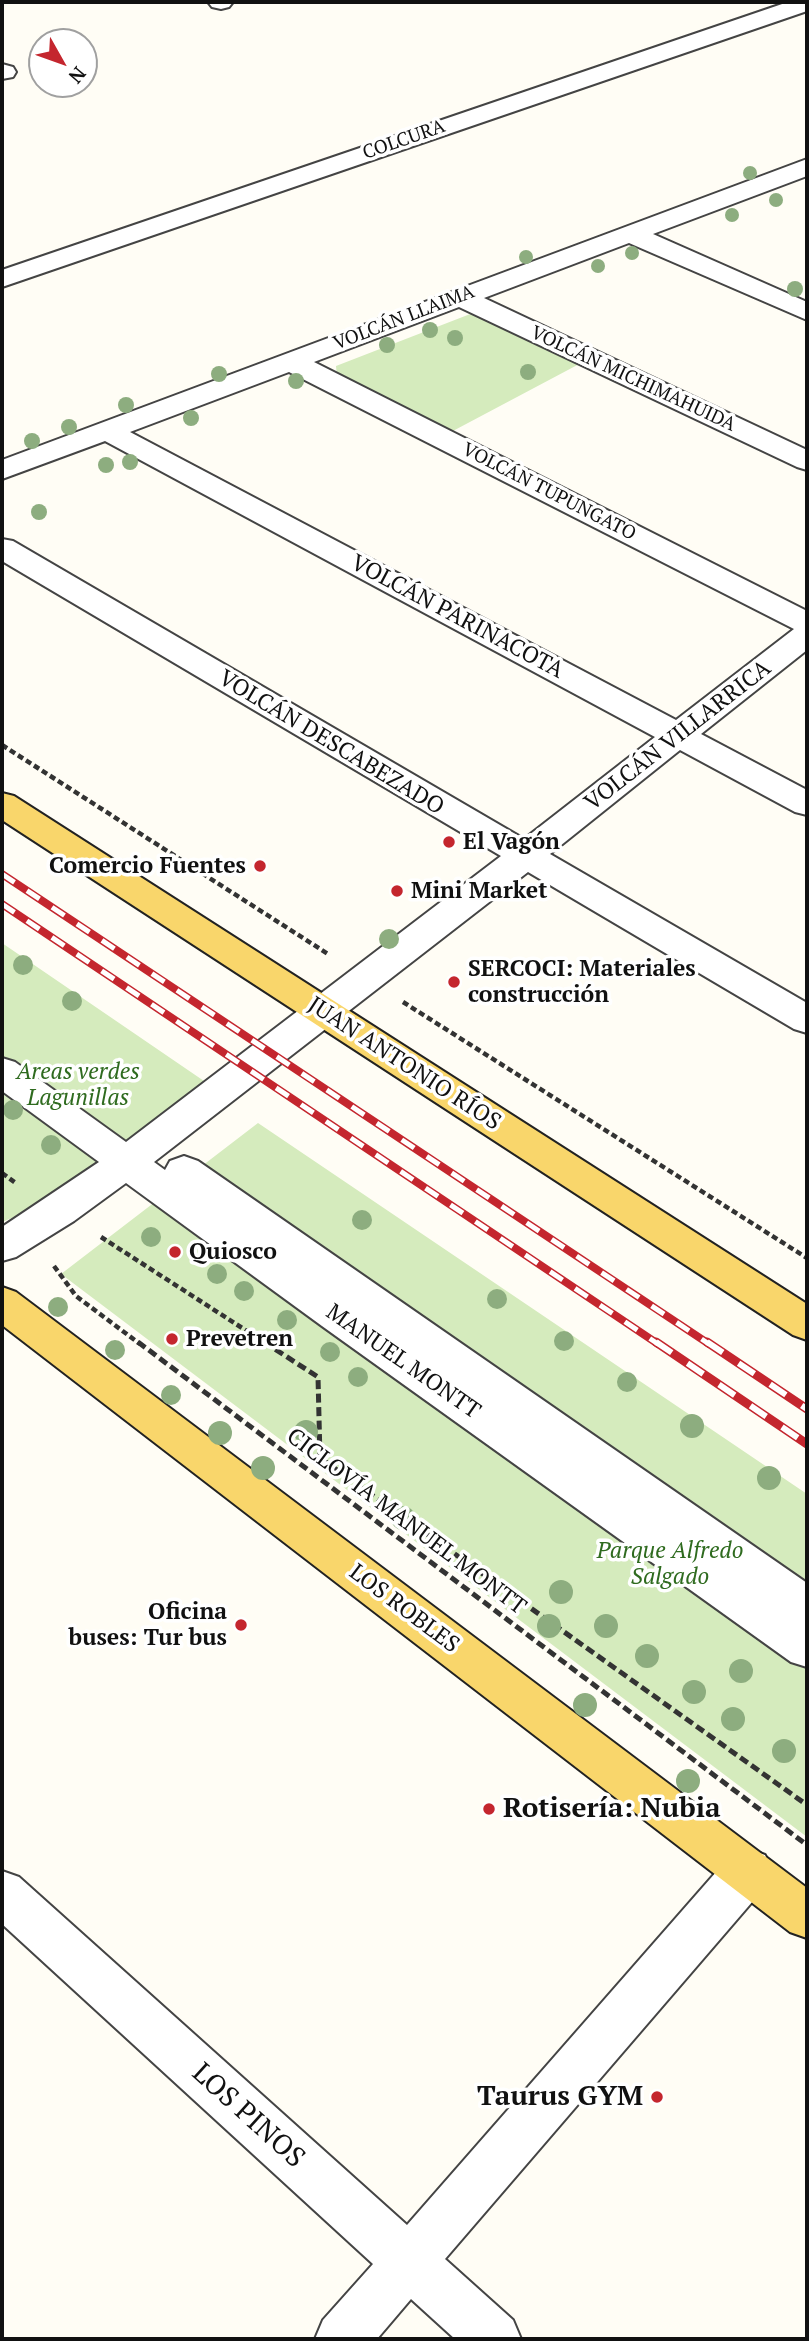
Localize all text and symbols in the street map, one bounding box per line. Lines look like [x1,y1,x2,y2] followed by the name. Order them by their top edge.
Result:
[28,28,98,98] north arrow
[64,62,92,89] text: N
[360,115,448,165] street label: COLCURA
[330,281,478,355] street label: VOLCÁN LLAIMA
[527,321,739,437] street label: VOLCÁN MICHIMAHUIDA
[458,438,640,546] street label: VOLCÁN TUPUNGATO
[346,549,568,685] street label: VOLCÁN PARINACOTA
[579,655,777,817] street label: VOLCÁN VILLARRICA
[213,665,449,821] street label: VOLCÁN DESCABEZADO
[463,828,560,856] place label: El Vagón
[441,834,457,850] marker: El Vagón
[49,852,246,880] place label: Comercio Fuentes
[252,858,268,874] marker: Comercio Fuentes
[411,877,547,905] place label: Mini Market
[389,883,405,899] marker: Mini Market
[468,955,696,1009] place label: SERCOCI: Materiales construcción
[446,974,462,990] marker: SERCOCI: Materiales construcción
[302,991,506,1137] street label: JUAN ANTONIO RÍOS
[16,1058,140,1112] park label: Areas verdes Lagunillas
[189,1238,277,1266] place label: Quiosco
[167,1244,183,1260] marker: Quiosco
[321,1299,485,1425] street label: MANUEL MONTT
[186,1325,293,1353] place label: Prevetren
[164,1331,180,1347] marker: Prevetren
[281,1423,531,1621] street label: CICLOVÍA MANUEL MONTT
[597,1537,743,1591] park label: Parque Alfredo Salgado
[344,1559,464,1659] street label: LOS ROBLES
[69,1598,227,1652] place label: Oficina buses: Tur bus
[233,1617,249,1633] marker: Oficina buses: Tur bus
[503,1792,721,1826] place label: Rotisería: Nubia
[481,1801,497,1817] marker: Rotisería: Nubia
[185,2057,311,2175] street label: LOS PINOS
[477,2080,643,2114] place label: Taurus GYM
[649,2089,665,2105] marker: Taurus GYM

